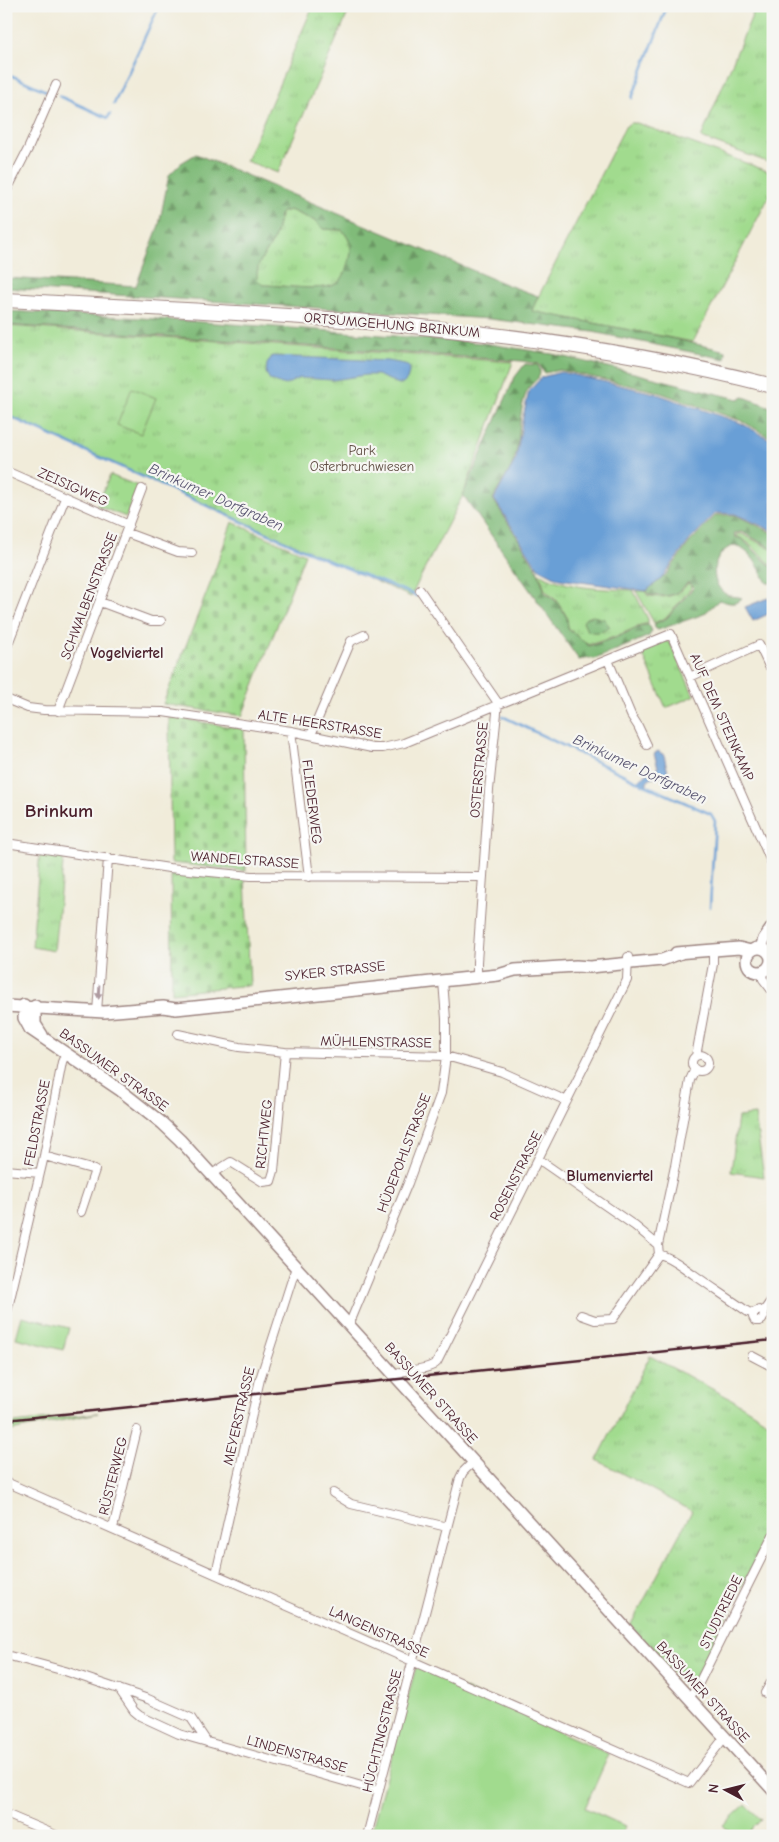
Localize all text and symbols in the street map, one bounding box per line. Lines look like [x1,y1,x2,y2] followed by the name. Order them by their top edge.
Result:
[303,309,481,341] street label: ORTSUMGEHUNG BRINKUM
[310,442,414,475] park label: Park Osterbruchwiesen
[146,459,286,535] water label: Brinkumer Dorfgraben
[35,464,111,510] street label: ZEISIGWEG
[57,530,121,662] street label: SCHWALBENSTRASSE
[91,644,163,662] district label: Vogelviertel
[686,651,758,784] street label: AUF DEM STEINKAMP
[257,706,383,742] street label: ALTE HEERSTRASSE
[466,721,492,819] street label: OSTERSTRASSE
[570,730,710,808] water label: Brinkumer Dorfgraben
[298,759,326,845] street label: FLIEDERWEG
[25,800,93,822] district label: Brinkum
[190,848,300,872] street label: WANDELSTRASSE
[284,957,386,985] street label: SYKER STRASSE
[94,984,102,1000] one-way arrow
[56,1025,172,1115] street label: BASSUMER STRASSE
[320,1033,432,1051] street label: MÜHLENSTRASSE
[20,1078,54,1168] street label: FELDSTRASSE
[373,1091,435,1215] street label: HÜDEPOHLSTRASSE
[252,1098,276,1170] street label: RICHTWEG
[486,1128,546,1224] street label: ROSENSTRASSE
[567,1167,653,1185] district label: Blumenviertel
[381,1339,481,1447] street label: BASSUMER STRASSE
[219,1365,259,1467] street label: MEYERSTRASSE
[95,1435,131,1517] street label: RÜSTERWEG
[696,1572,746,1652] street label: STUDTRIEDE
[326,1602,432,1662] street label: LANGENSTRASSE
[653,1638,753,1746] street label: BASSUMER STRASSE
[359,1668,405,1794] street label: HÜCHTINGSTRASSE
[245,1732,349,1776] street label: LINDENSTRASSE
[702,1764,752,1814] north arrow
[705,1783,723,1794] text: N

